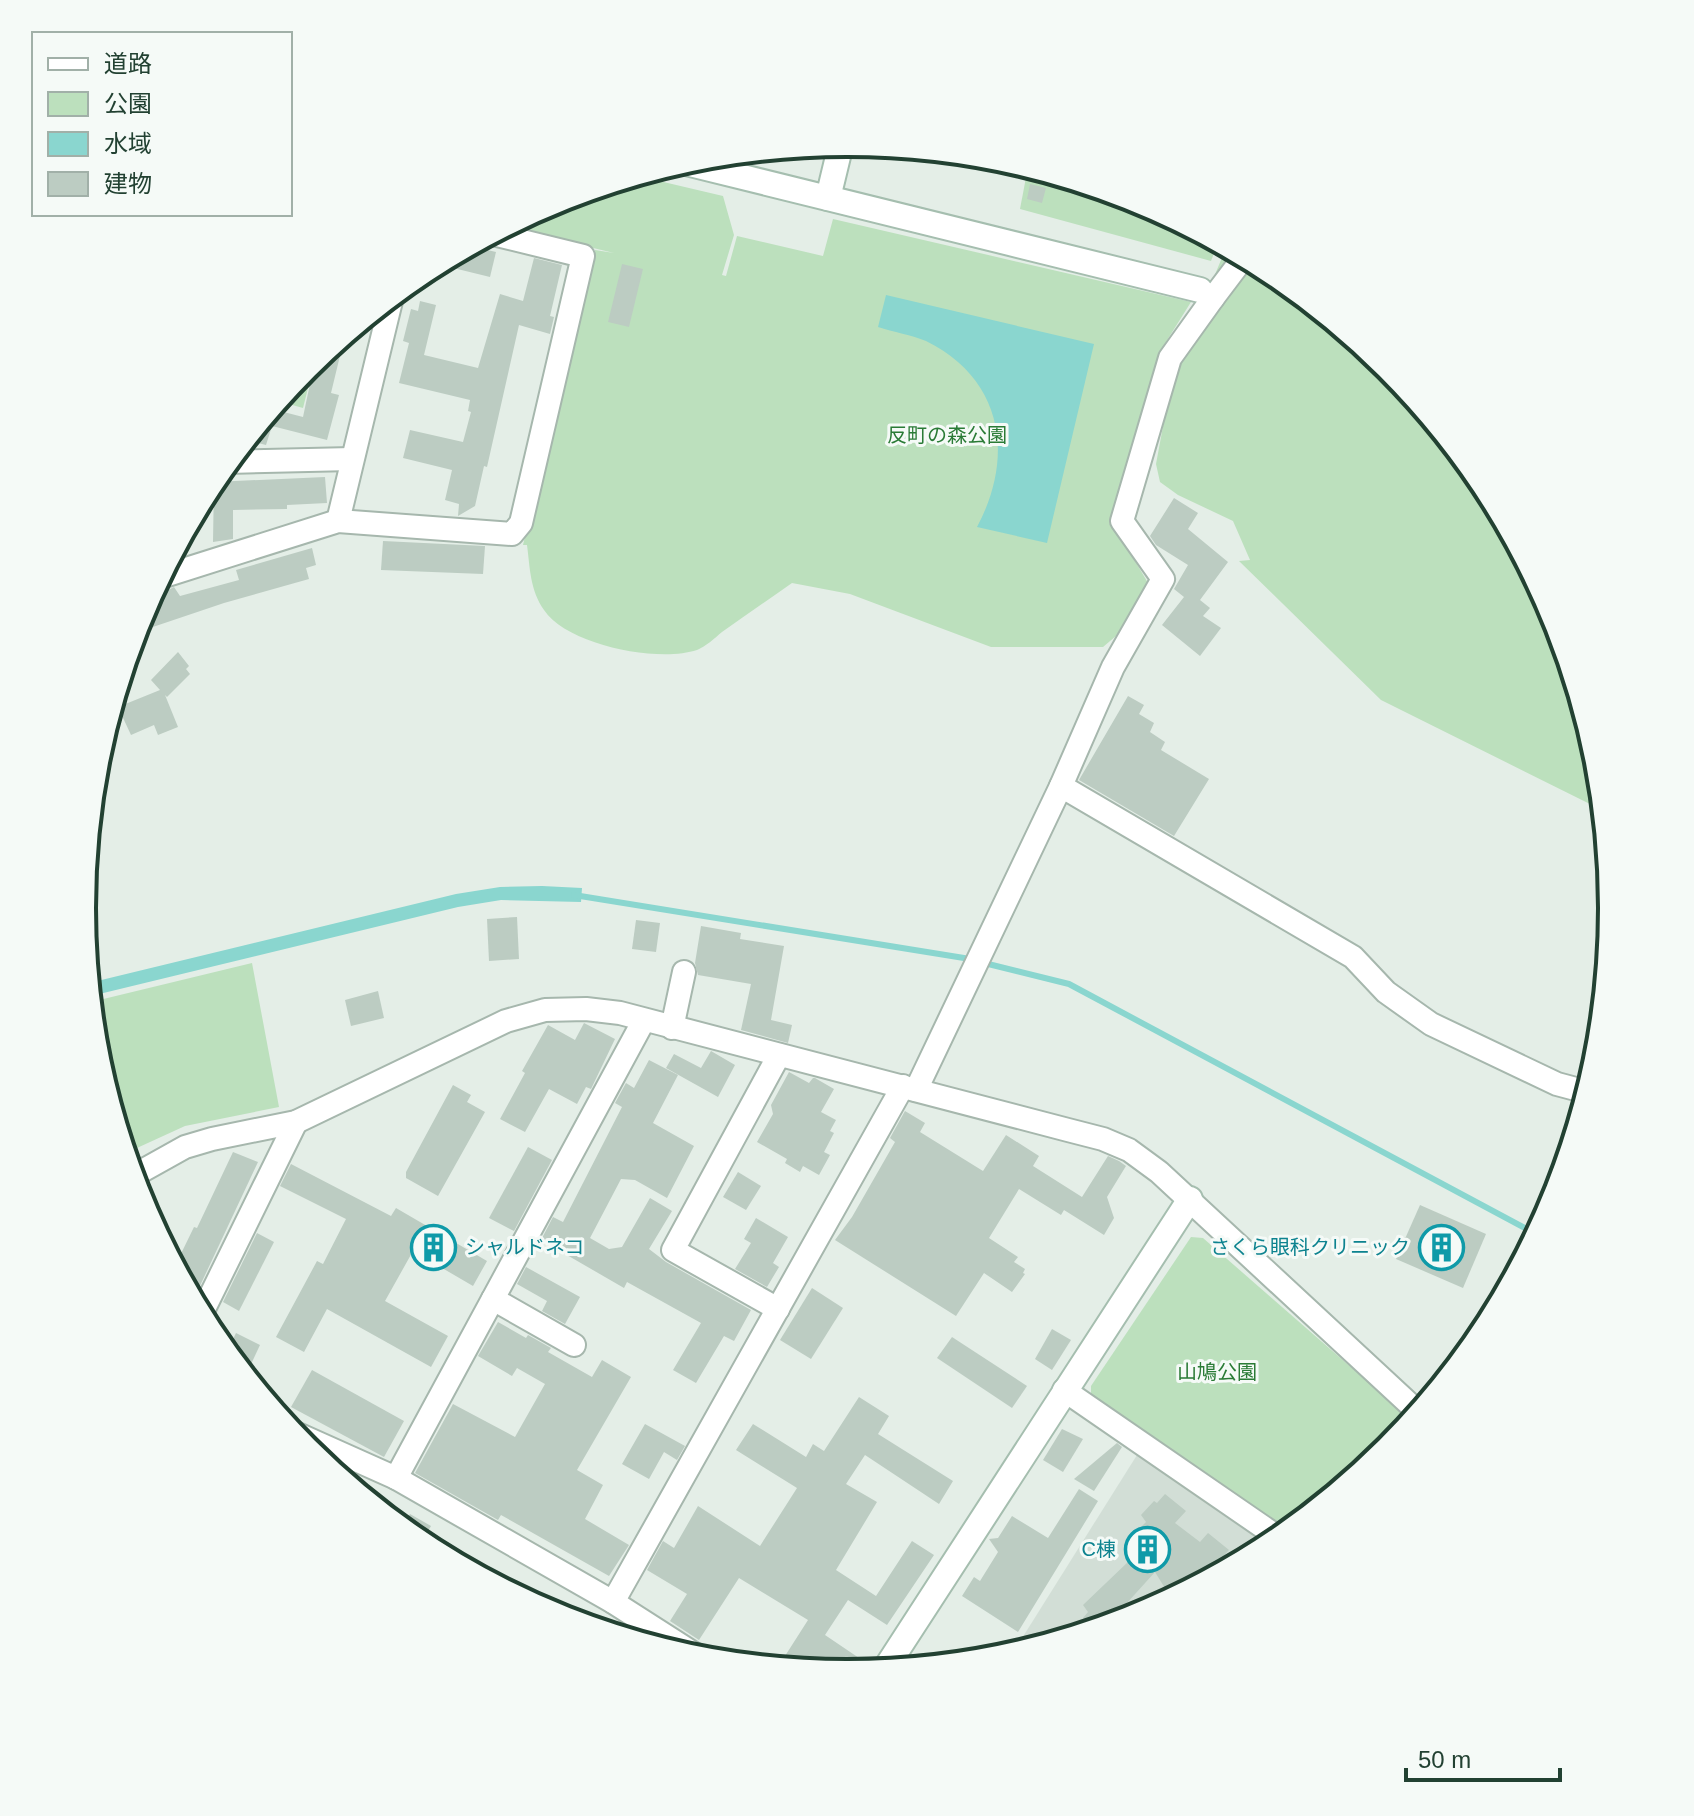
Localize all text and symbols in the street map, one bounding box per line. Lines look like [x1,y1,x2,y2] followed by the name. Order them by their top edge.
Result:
[32,32,292,216] legend
[104,50,152,77] text: 道路
[104,90,152,117] text: 公園
[104,130,152,157] text: 水域
[104,170,152,197] text: 建物
[887,424,1007,446] park label: 反町の森公園
[410,1223,458,1271] building icon: シャルドネコ
[1417,1223,1465,1271] building icon: さくら眼科クリニック
[465,1236,585,1258] place label: シャルドネコ
[1210,1236,1410,1258] place label: さくら眼科クリニック
[1177,1361,1257,1383] park label: 山鳩公園
[1123,1525,1171,1573] building icon: C棟
[1082,1538,1116,1560] place label: C棟
[1406,1732,1560,1782] scale bar
[1418,1746,1471,1773] text: 50 m

